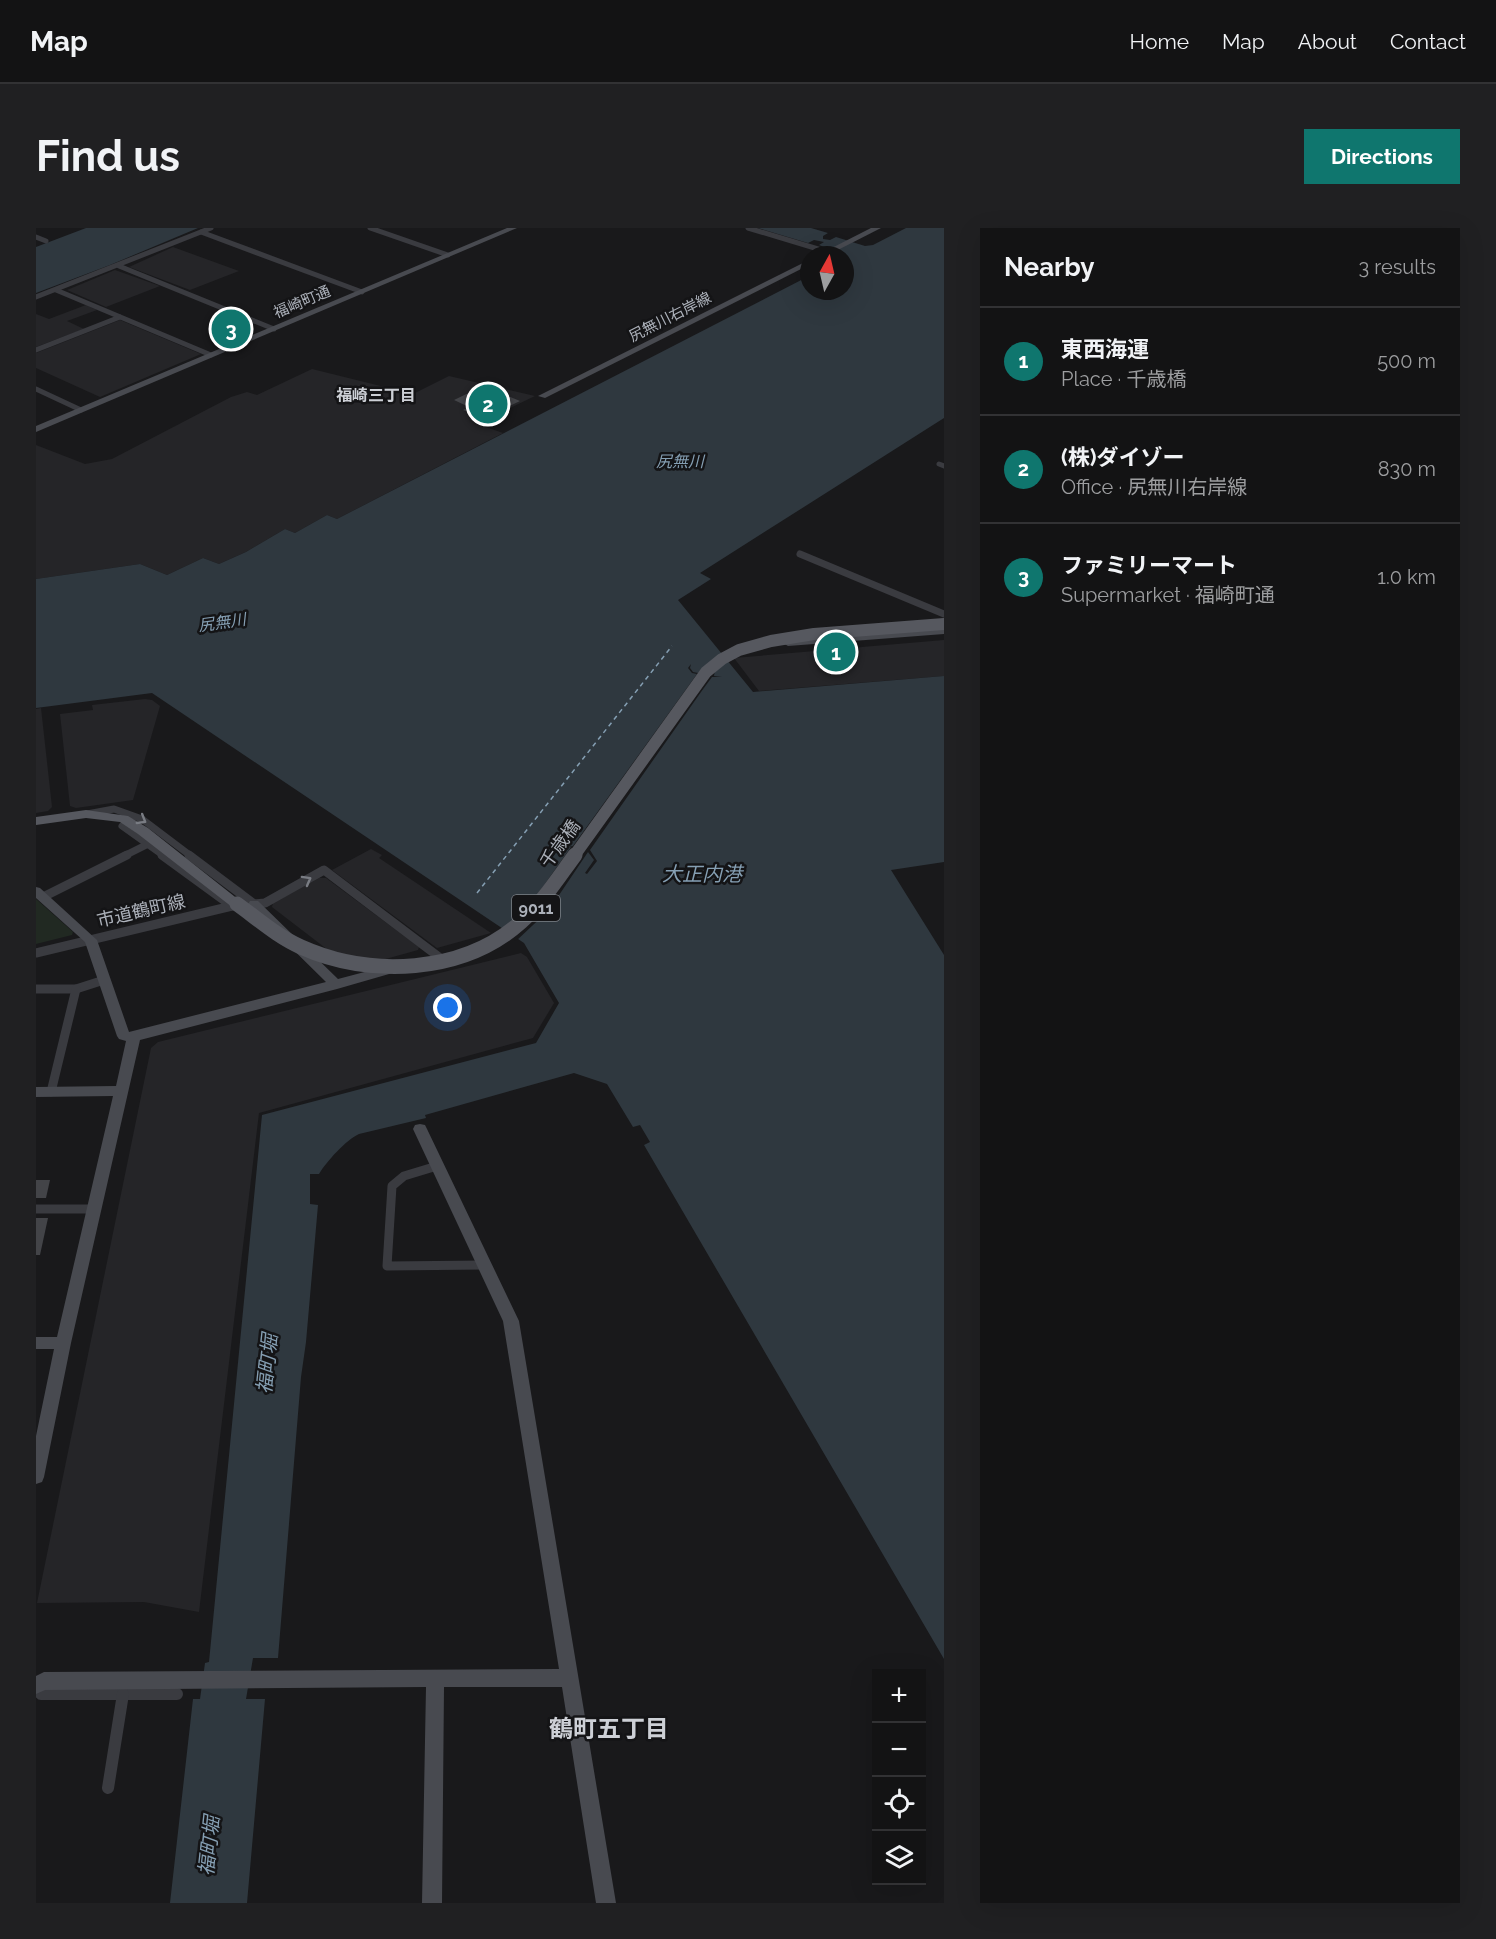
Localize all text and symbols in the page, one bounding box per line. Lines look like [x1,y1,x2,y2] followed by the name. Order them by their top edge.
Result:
[30,25,88,58] text: Map
[1130,29,1189,54] text: Home
[1222,29,1265,54] text: Map
[1298,29,1357,54] text: About
[1390,29,1466,54] text: Contact
[1304,129,1460,184] button: Directions
[36,132,180,181] text: Find us
[800,246,854,300] north arrow
[1004,252,1094,282] text: Nearby
[1358,255,1436,279] text: 3 results
[271,282,333,322] street label: 福崎町通
[626,289,714,345] street label: 尻無川右岸線
[212,306,250,352] pin: 3
[1061,336,1149,362] text: 東西海運
[1019,349,1028,373] text: 1
[1377,349,1436,373] text: 500 m
[1061,367,1186,391] text: Place · 千歳橋
[468,382,508,426] pin: 2
[336,386,416,405] district label: 福崎三丁目
[1061,444,1185,470] text: (株)ダイゾー
[656,452,706,471] water label: 尻無川
[1018,457,1029,481] text: 2
[1378,457,1436,481] text: 830 m
[1061,475,1247,499] text: Office · 尻無川右岸線
[1061,552,1237,578] text: ファミリーマート
[1018,565,1029,589] text: 3
[1377,565,1436,589] text: 1.0 km
[1061,583,1275,607] text: Supermarket · 福崎町通
[197,609,249,635] water label: 尻無川
[816,630,856,674] pin: 1
[136,812,146,824] one-way arrow
[535,816,584,872] street label: 千歳橋
[662,862,745,886] water label: 大正内港
[301,876,311,887] one-way arrow
[95,890,187,931] street label: 市道鶴町線
[512,895,560,921] road number: 9011
[433,993,462,1022] your location
[252,1330,282,1395] water label: 福町堀
[872,1669,926,1885] map controls
[872,1669,926,1723] button: +
[549,1714,669,1743] district label: 鶴町五丁目
[872,1723,926,1777] button: −
[872,1777,926,1831] button: locate
[194,1812,224,1877] water label: 福町堀
[872,1831,926,1885] button: layers

